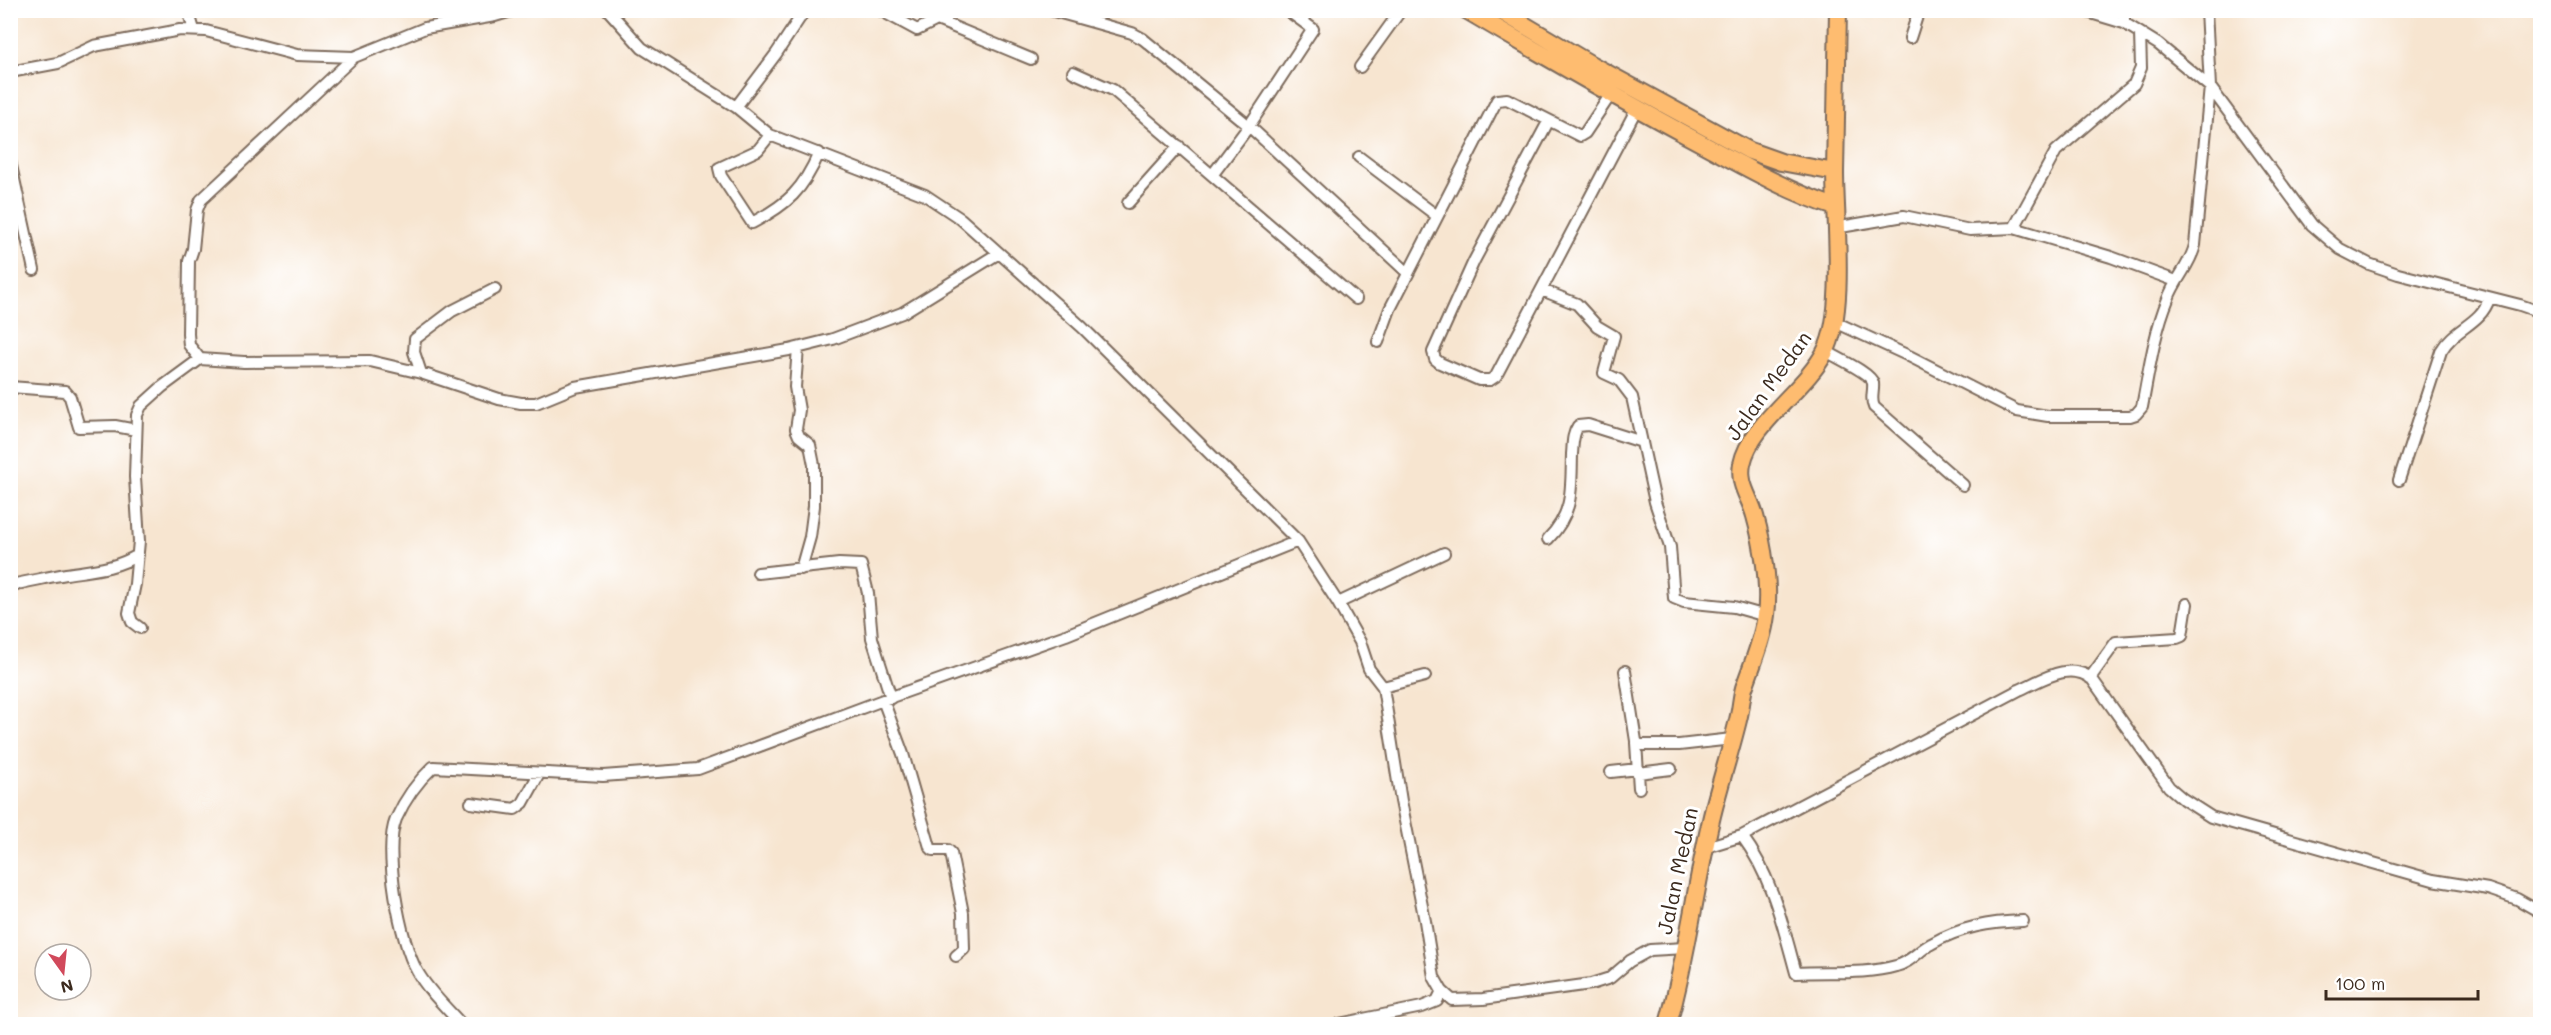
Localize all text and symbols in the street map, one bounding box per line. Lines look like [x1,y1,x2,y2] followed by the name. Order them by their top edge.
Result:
[1719,325,1817,445] street label: Jalan Medan
[1650,805,1703,937] street label: Jalan Medan
[33,942,93,1002] north arrow
[2326,963,2478,1001] scale bar
[2335,971,2385,995] text: 100 m
[58,975,76,999] text: N

